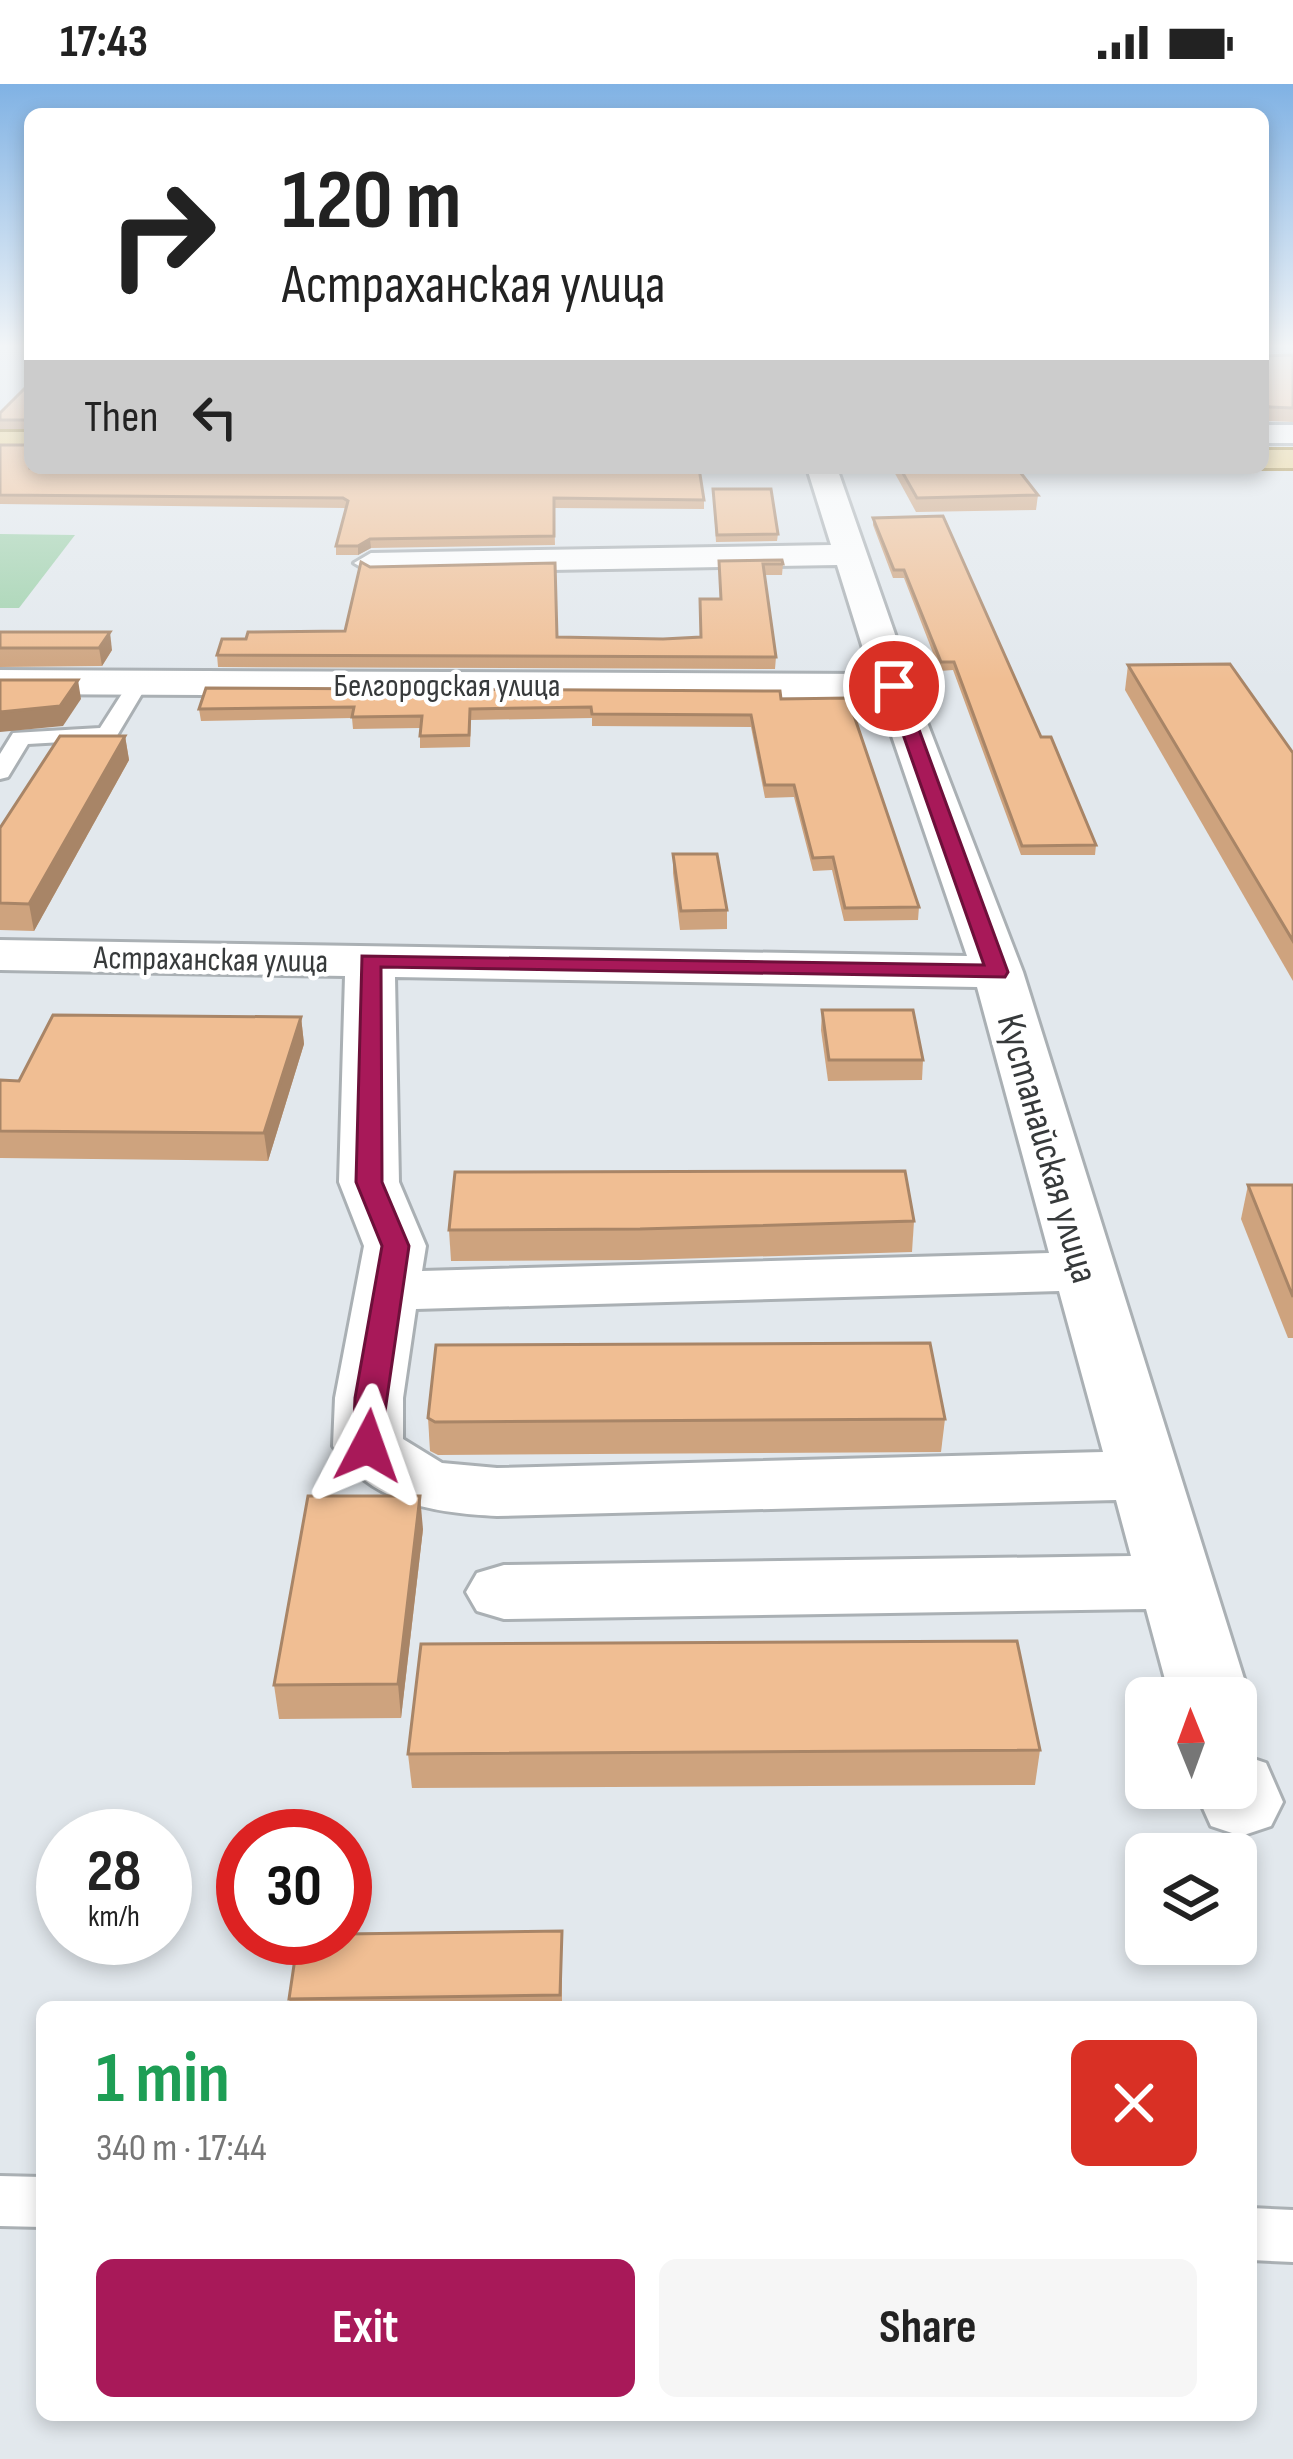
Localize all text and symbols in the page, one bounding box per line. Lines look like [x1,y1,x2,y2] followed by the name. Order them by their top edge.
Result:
[60,15,148,70] text: 17:43
[282,151,461,252] text: 120 m
[84,156,240,312] icon: right
[282,253,666,318] text: Астраханская улица
[182,384,248,450] icon: left
[84,390,158,445] text: Then
[843,635,945,737] pin
[861,653,927,719] icon: arrive
[333,666,561,706] street label: Белгородская улица
[92,938,328,982] street label: Астраханская улица
[986,1009,1107,1289] street label: Кустанайская улица
[305,1383,431,1509] position arrow
[1125,1677,1257,1809] north arrow
[1125,1677,1257,1965] map controls
[216,1809,372,1965] speed limit sign: 30
[1125,1833,1257,1965] button: layers
[87,1836,141,1908] text: 28
[88,1899,140,1935] text: km/h
[96,2036,230,2123] text: 1 min
[1071,2040,1197,2166] button: close
[96,2125,267,2172] text: 340 m · 17:44
[96,2259,635,2397] button: Exit
[659,2259,1197,2397] button: Share

